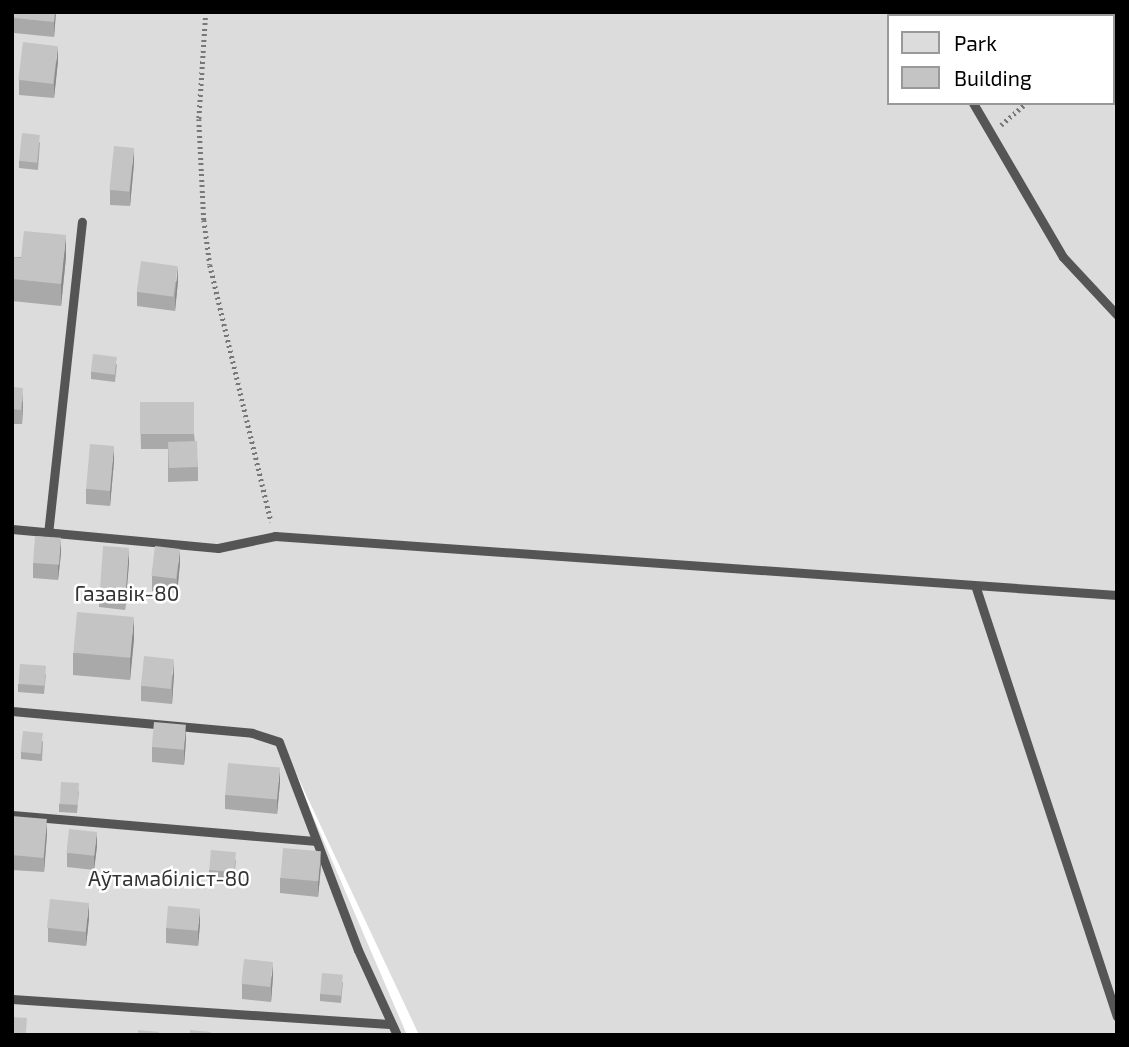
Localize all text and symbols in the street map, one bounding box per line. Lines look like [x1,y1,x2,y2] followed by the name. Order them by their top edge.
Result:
[888,14,1115,105] legend
[954,30,997,55] text: Park
[954,65,1032,90] text: Building
[75,580,179,606] park label: Газавік-80
[88,865,250,891] park label: Аўтамабіліст-80

